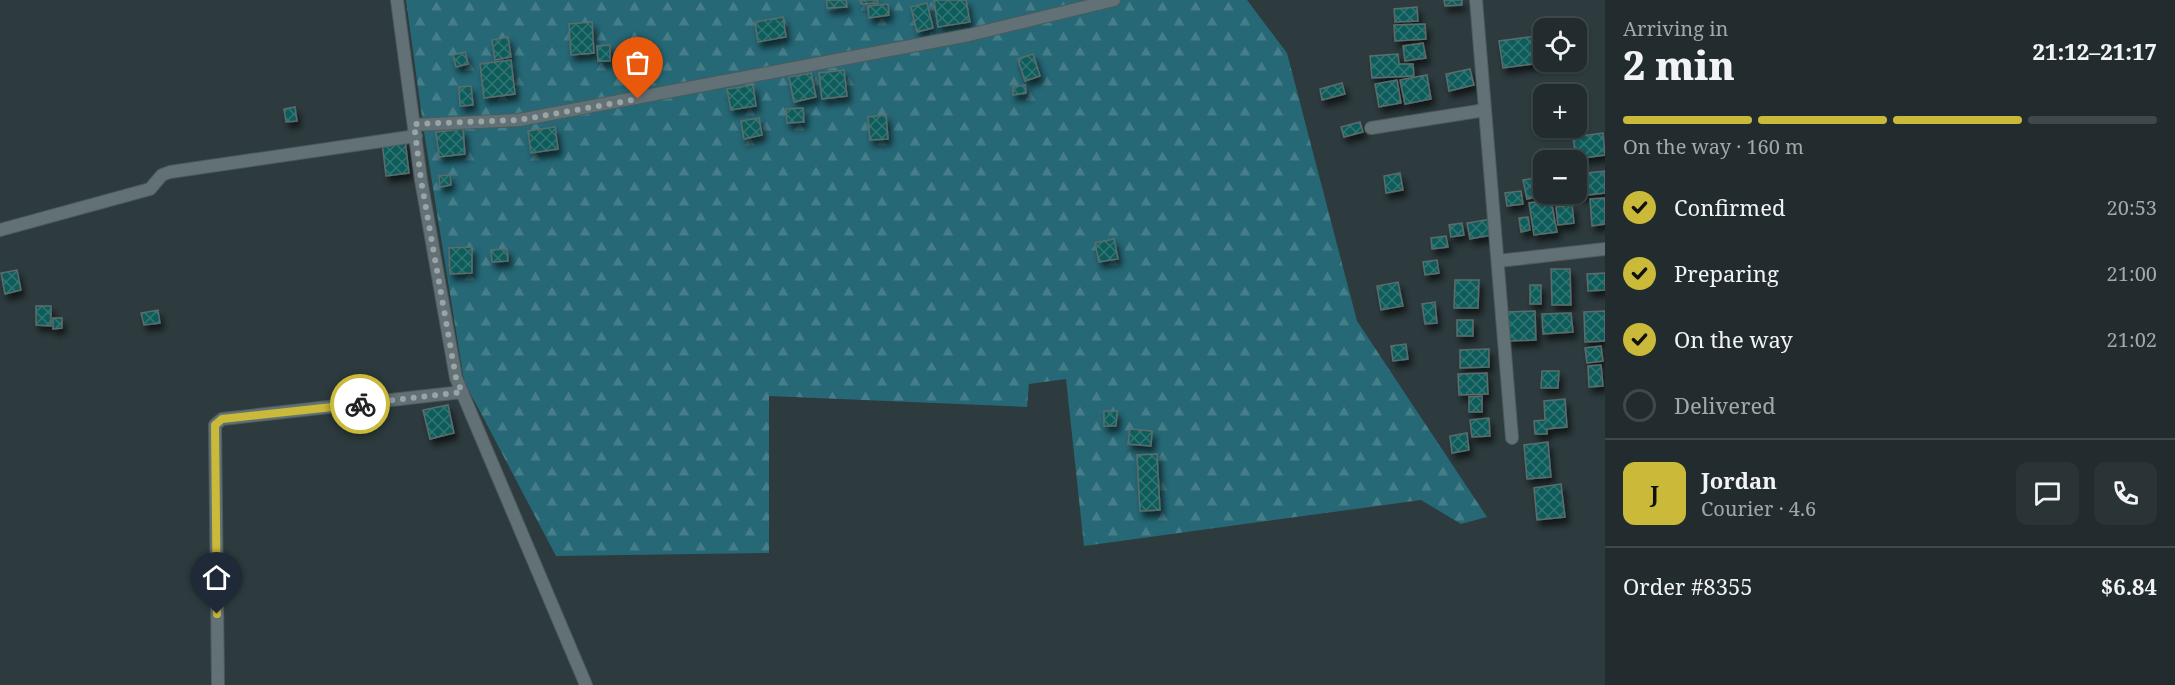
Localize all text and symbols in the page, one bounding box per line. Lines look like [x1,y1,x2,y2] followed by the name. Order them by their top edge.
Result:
[1623,15,1728,42] text: Arriving in
[1533,18,1587,204] map controls
[1533,18,1587,72] button: locate
[2033,36,2157,66] text: 21:12–21:17
[612,37,663,99] pin
[1623,38,1735,91] text: 2 min
[621,46,654,79] icon: bag
[1533,84,1587,138] button: +
[1623,133,1804,160] text: On the way · 160 m
[1533,150,1587,204] button: −
[1623,191,1656,224] icon: check
[1674,192,1785,222] text: Confirmed
[2107,194,2157,221] text: 20:53
[1623,257,1656,290] icon: check
[1674,258,1779,288] text: Preparing
[2107,260,2157,287] text: 21:00
[1623,323,1656,356] icon: check
[1674,324,1793,354] text: On the way
[2107,326,2157,353] text: 21:02
[330,374,390,434] courier
[344,388,377,421] icon: bike
[1674,390,1776,420] text: Delivered
[2016,462,2079,525] button: chat
[2094,462,2157,525] button: phone
[1701,465,1777,495] text: Jordan
[1650,478,1659,508] text: J
[1701,495,1816,522] text: Courier · 4.6
[191,552,242,614] pin
[200,561,233,594] icon: home
[1623,571,1753,601] text: Order #8355
[2101,571,2157,601] text: $6.84

